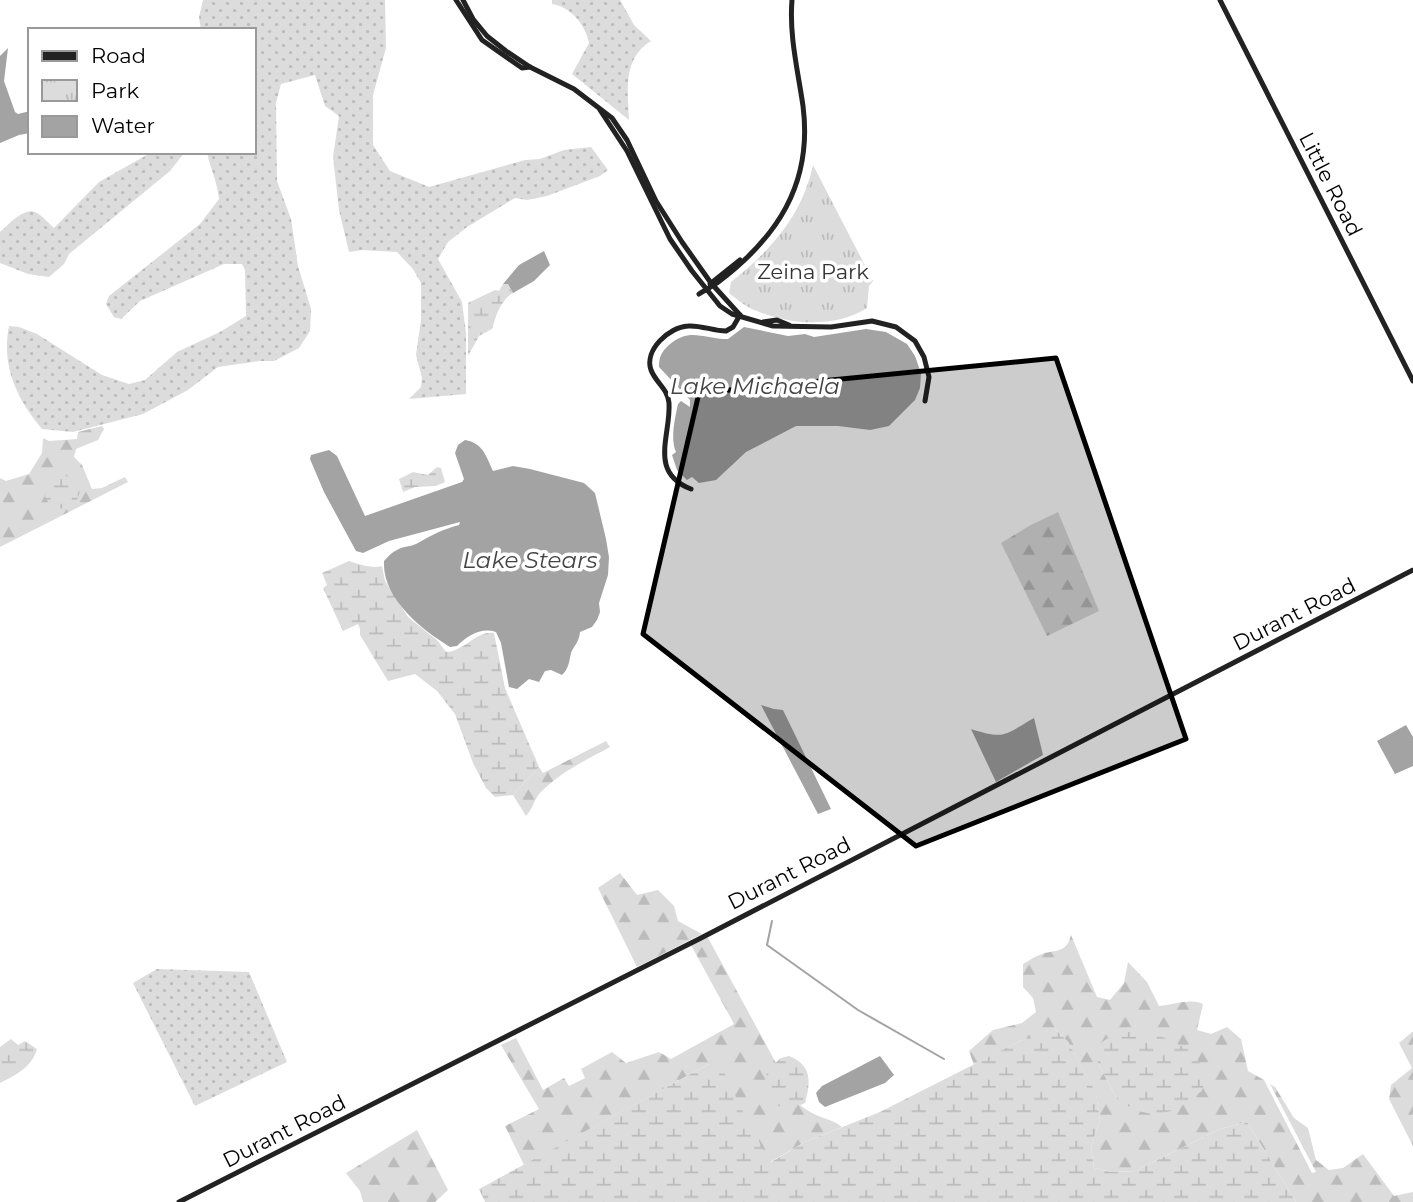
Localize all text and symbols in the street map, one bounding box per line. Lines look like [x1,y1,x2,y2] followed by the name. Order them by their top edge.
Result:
[28,28,256,154] legend
[91,43,146,68] text: Road
[91,78,139,103] text: Park
[91,113,155,138] text: Water
[1294,128,1368,240] street label: Little Road
[757,259,869,284] park label: Zeina Park
[670,372,840,400] water label: Lake Michaela
[462,546,598,574] water label: Lake Stears
[1228,572,1360,656] street label: Durant Road
[723,831,855,915] street label: Durant Road
[218,1089,350,1173] street label: Durant Road

